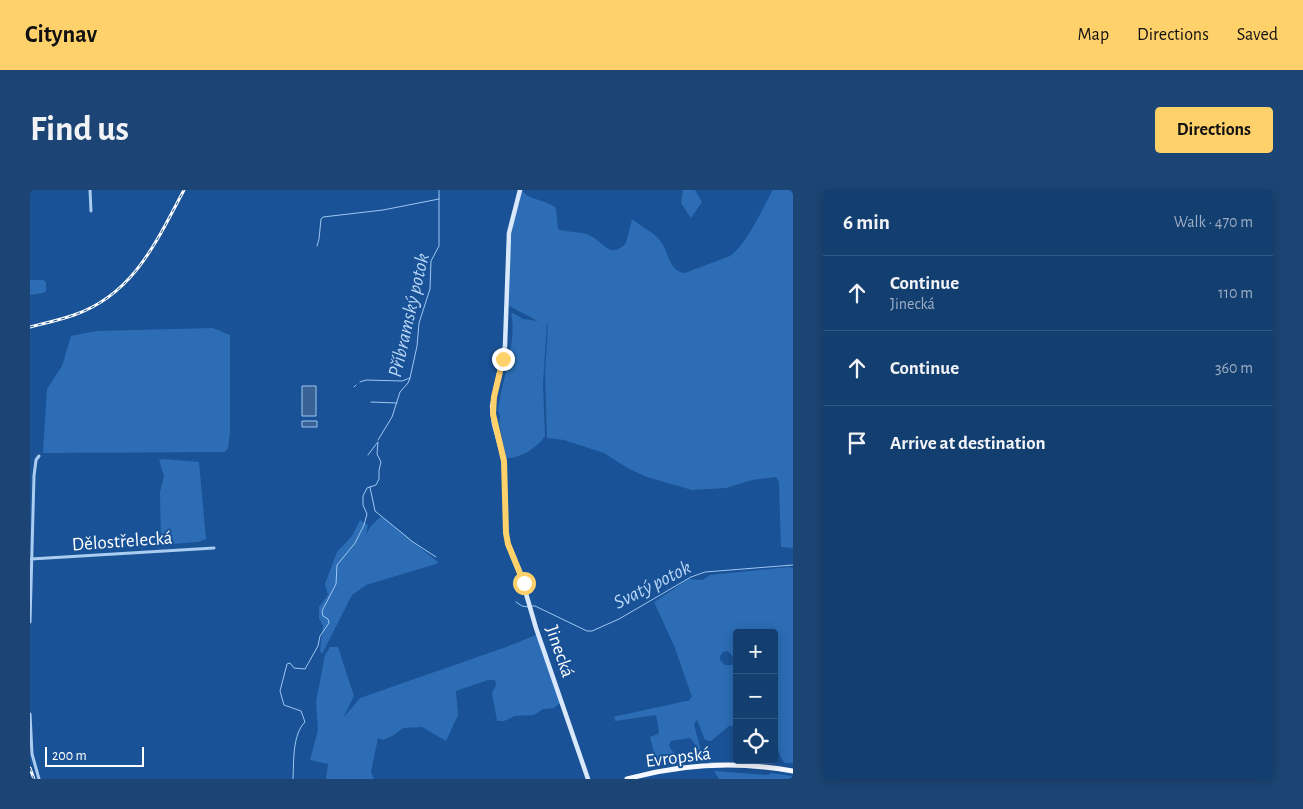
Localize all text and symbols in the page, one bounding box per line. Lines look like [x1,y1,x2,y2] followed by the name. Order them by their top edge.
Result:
[25,23,97,47] text: Citynav
[1078,26,1109,44] text: Map
[1137,26,1209,44] text: Directions
[1237,26,1278,44] text: Saved
[1155,107,1273,153] button: Directions
[30,112,129,147] text: Find us
[843,212,890,233] text: 6 min
[1174,214,1253,230] text: Walk · 470 m
[385,251,433,379] water label: Příbramský potok
[890,274,959,293] text: Continue
[843,279,871,307] icon: ahead
[1218,285,1253,301] text: 110 m
[890,296,935,312] text: Jinecká
[492,348,515,371] route end
[843,354,871,382] icon: ahead
[890,359,959,378] text: Continue
[1215,360,1253,376] text: 360 m
[843,429,871,457] icon: arrive
[890,434,1046,453] text: Arrive at destination
[71,528,173,554] street label: Dělostřelecká
[611,557,694,613] water label: Svatý potok
[513,572,536,595] route start
[542,623,577,680] street label: Jinecká
[733,629,778,764] map controls
[733,629,778,674] button: +
[733,674,778,719] button: −
[733,719,778,764] button: locate
[45,744,144,767] scale bar
[644,744,712,771] street label: Evropská
[52,749,87,763] text: 200 m

